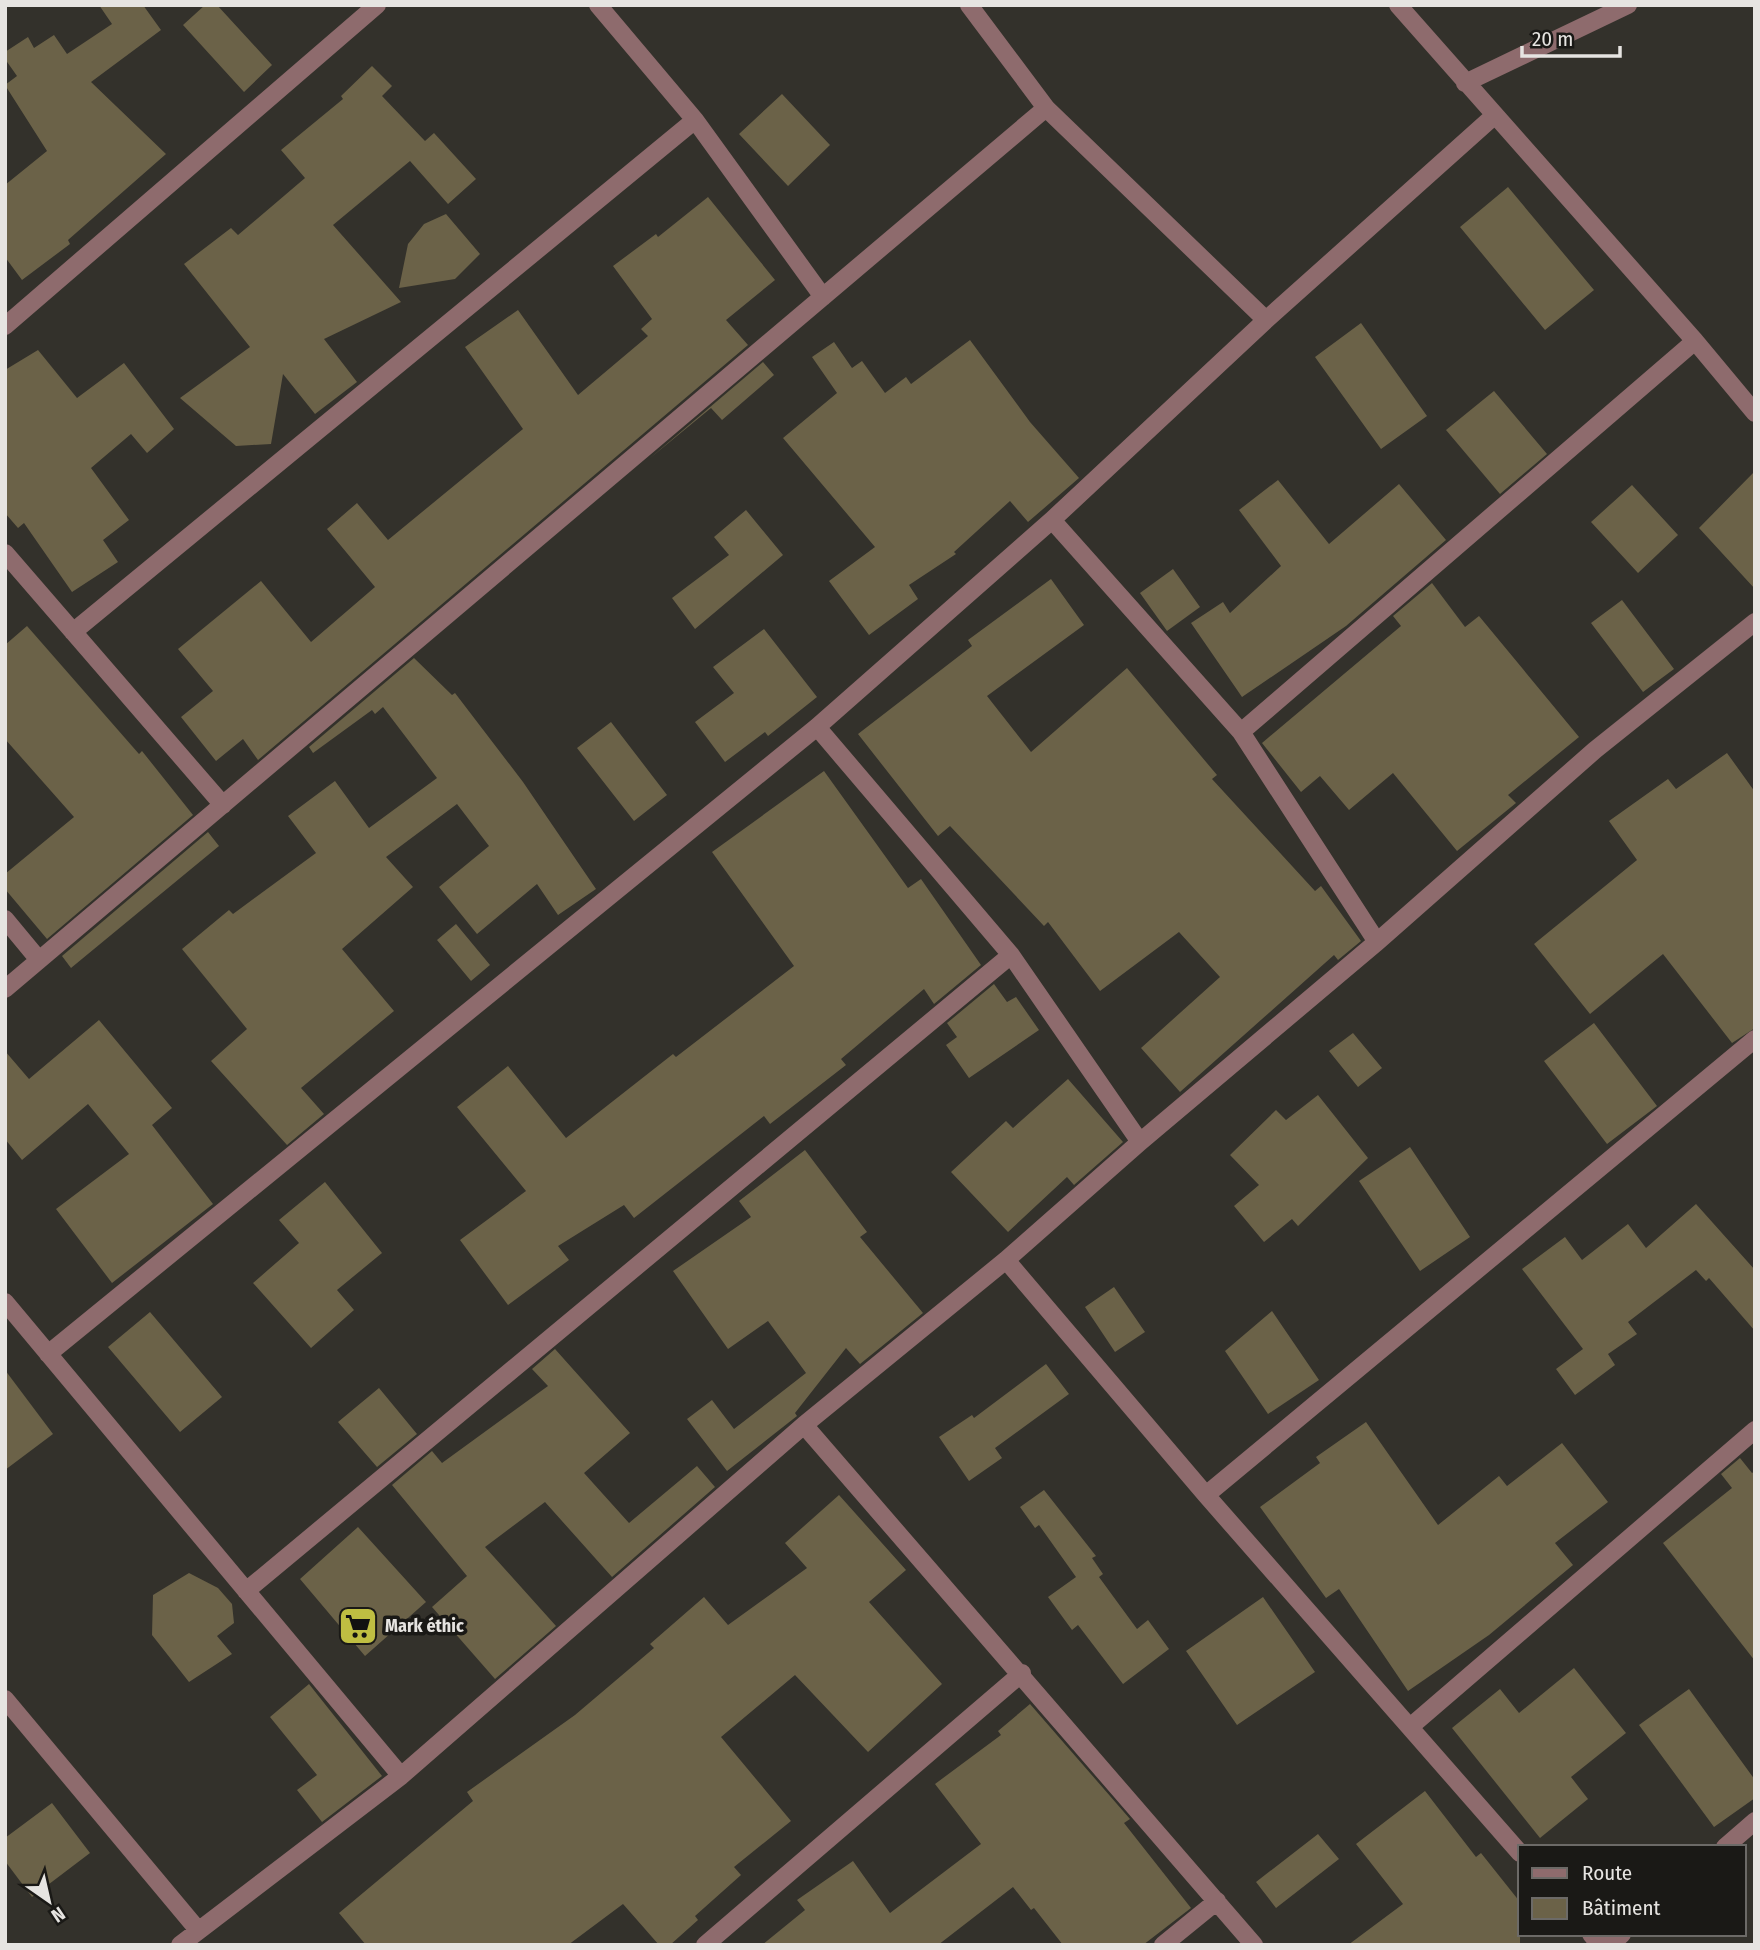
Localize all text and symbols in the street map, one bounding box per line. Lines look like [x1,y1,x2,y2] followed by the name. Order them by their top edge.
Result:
[1522,14,1620,58] scale bar
[1532,26,1573,52] text: 20 m
[337,1605,379,1647] supermarket icon: Mark éthic
[385,1615,464,1637] place label: Mark éthic
[1518,1845,1746,1936] legend
[1582,1860,1632,1886] text: Route
[14,1866,84,1936] north arrow
[1582,1895,1661,1921] text: Bâtiment
[47,1902,69,1927] text: N

